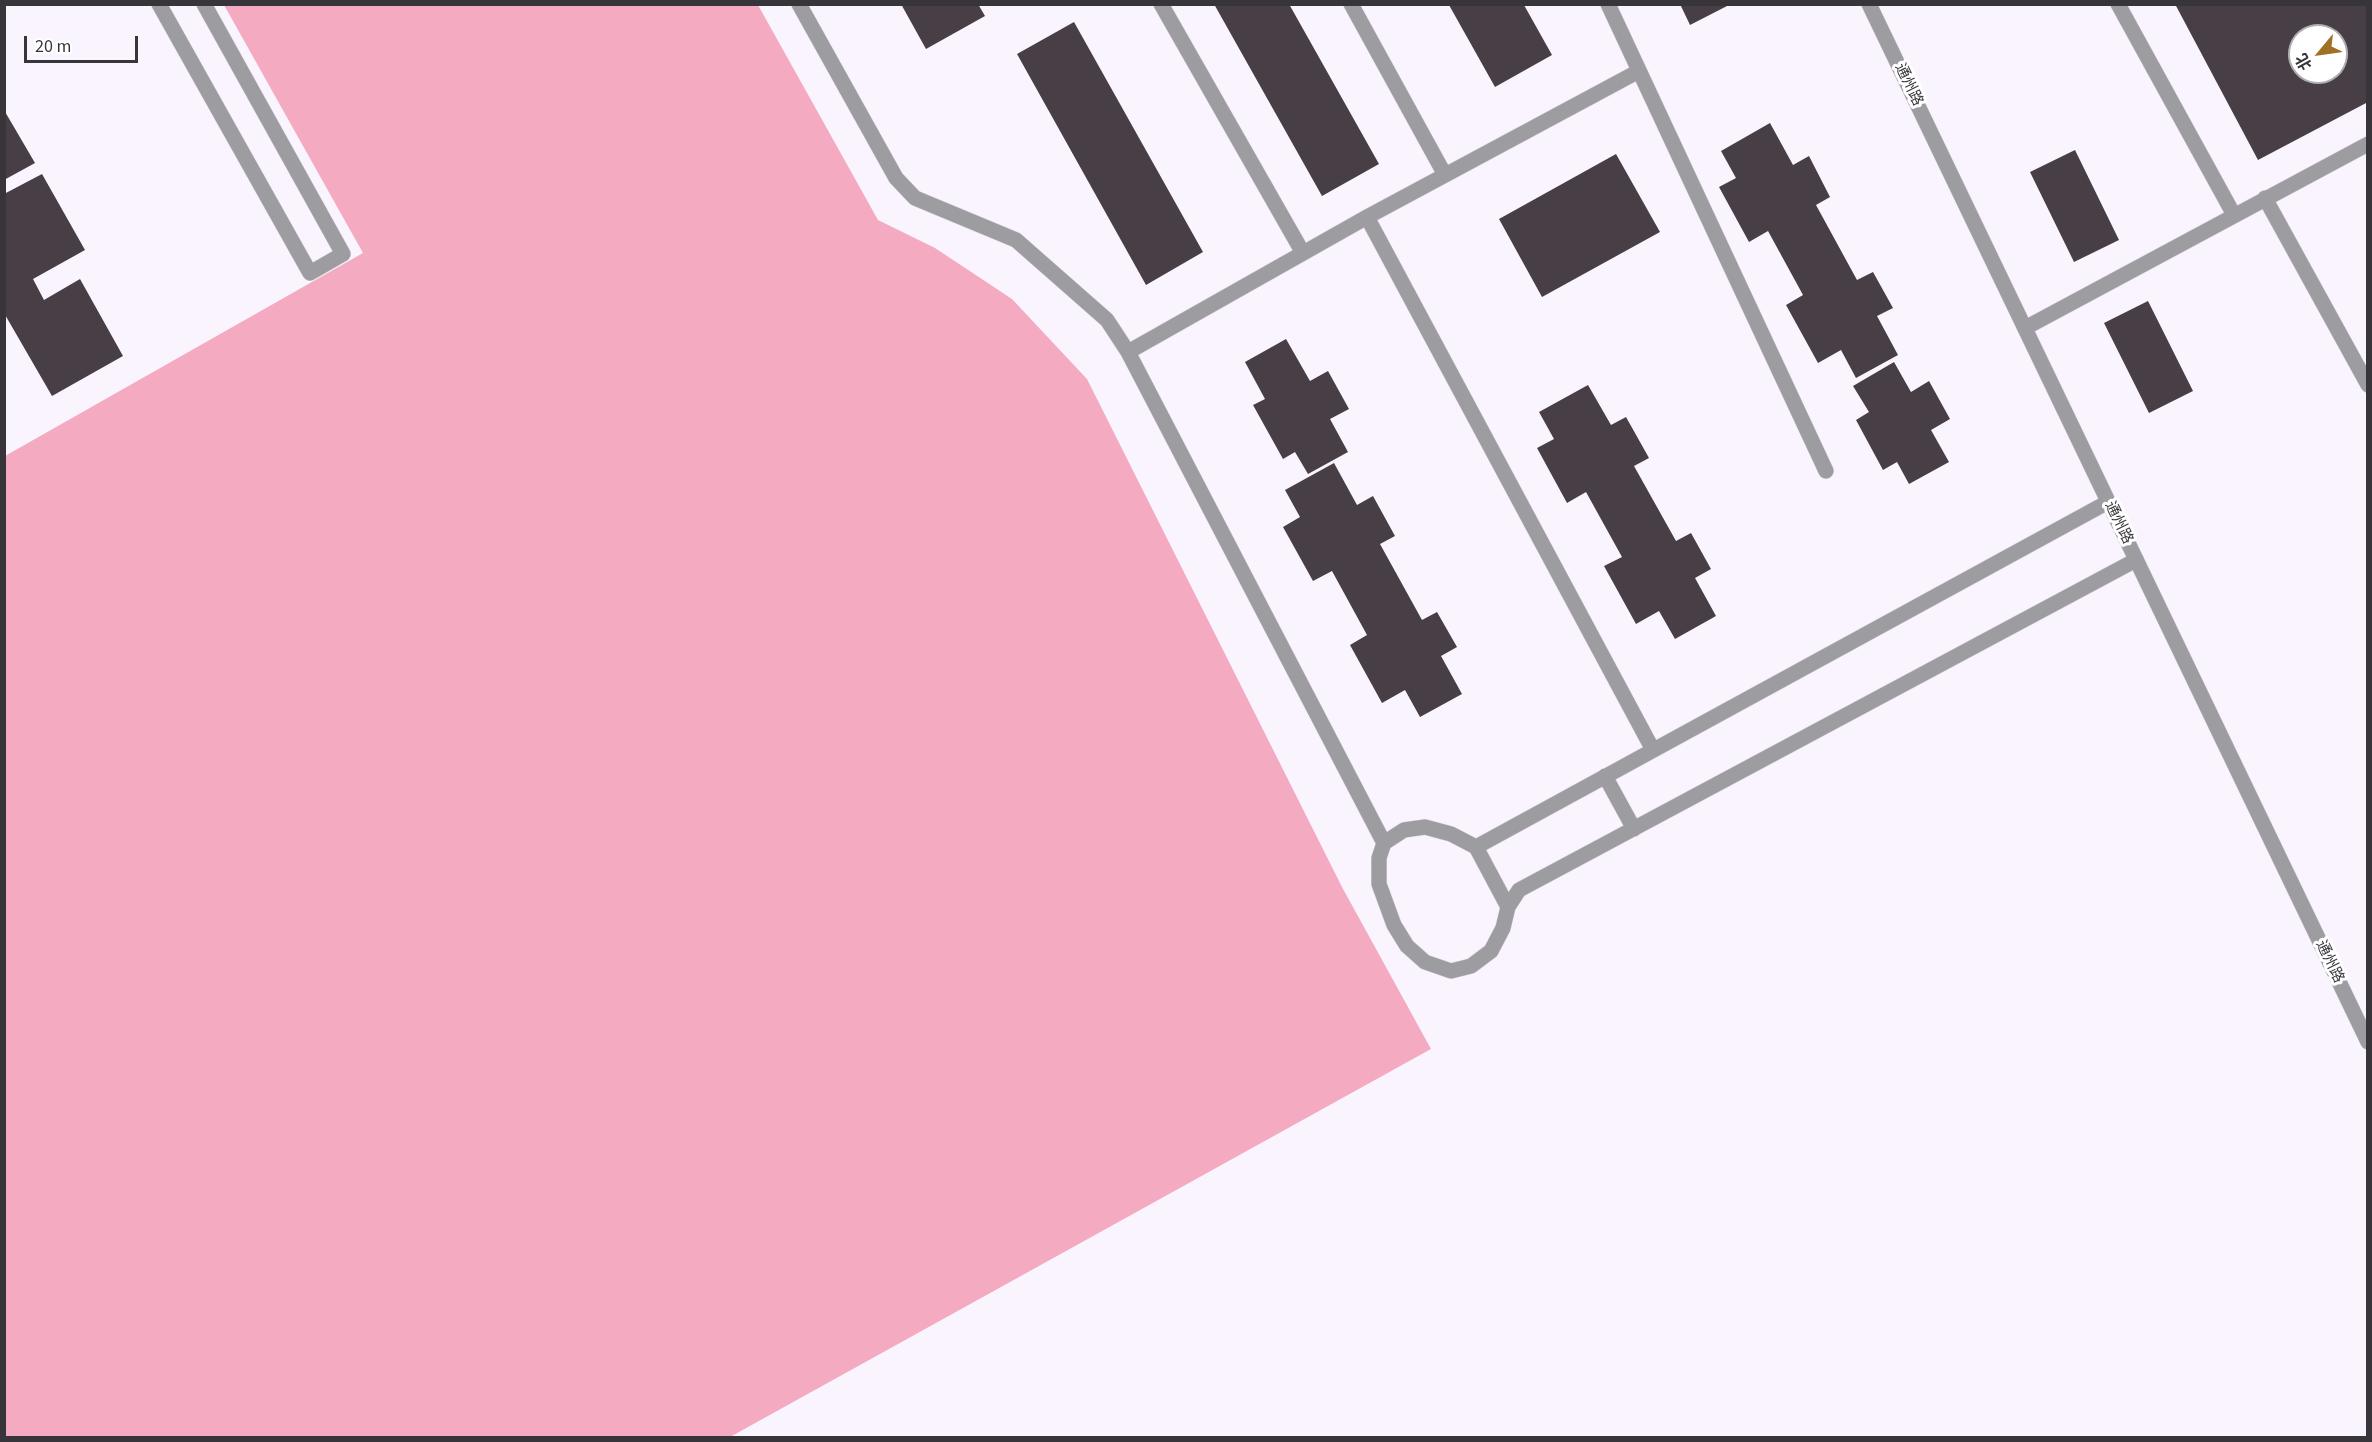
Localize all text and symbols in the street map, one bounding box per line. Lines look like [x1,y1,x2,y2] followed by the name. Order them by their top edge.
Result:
[27,24,141,62] scale bar
[2288,24,2348,84] north arrow
[35,34,71,59] text: 20 m
[2291,49,2318,74] text: 北
[1890,61,1926,109] street label: 通州路
[2100,499,2136,547] street label: 通州路
[2311,938,2347,986] street label: 通州路

